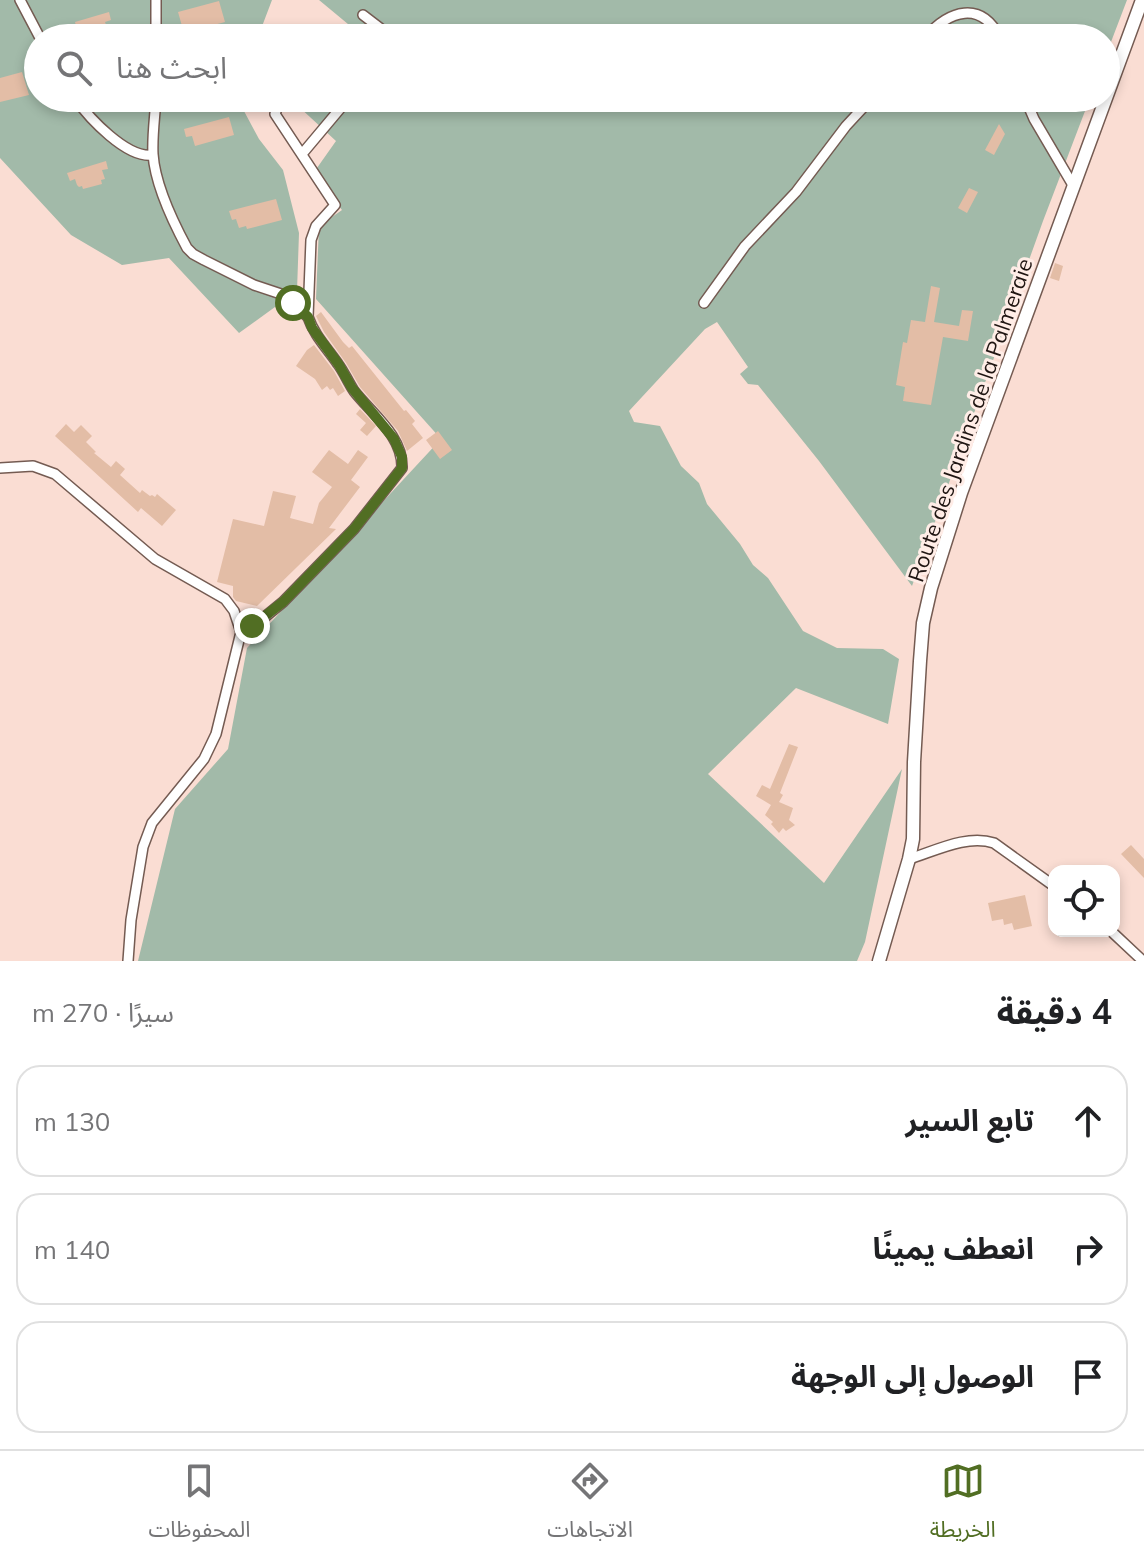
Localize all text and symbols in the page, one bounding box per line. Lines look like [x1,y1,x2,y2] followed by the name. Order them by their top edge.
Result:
[24,24,1120,112] search box
[52,46,96,90] icon: search
[116,48,227,86] text: ابحث هنا
[901,254,1039,586] street label: Route des Jardins de la Palmeraie
[275,285,311,321] route start
[234,608,270,644] route end
[1048,865,1120,937] map controls
[1048,865,1120,937] button: locate
[997,990,1112,1033] text: 4 دقيقة
[32,996,174,1029] text: سيرًا · 270 m
[1066,1099,1110,1143] icon: ahead
[905,1101,1034,1139] text: تابع السير
[34,1105,110,1138] text: 130 m
[1066,1227,1110,1271] icon: right
[872,1229,1034,1267] text: انعطف يمينًا
[34,1233,110,1266] text: 140 m
[1066,1355,1110,1399] icon: arrive
[791,1357,1034,1395] text: الوصول إلى الوجهة
[148,1459,250,1553] tab: المحفوظات
[547,1459,633,1553] tab: الاتجاهات
[930,1459,996,1553] tab: الخريطة

